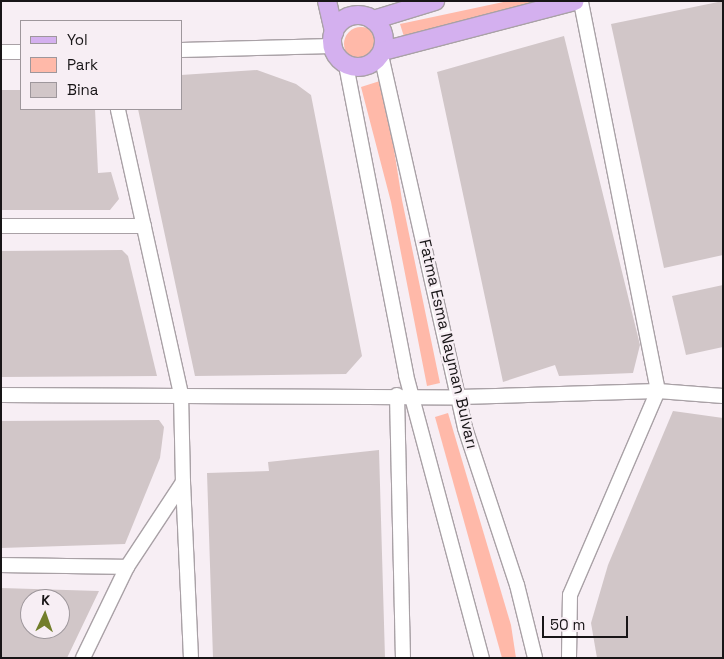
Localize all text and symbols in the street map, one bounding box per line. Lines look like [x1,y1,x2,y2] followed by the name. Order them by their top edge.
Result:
[20,20,182,110] legend
[67,30,88,49] text: Yol
[67,55,98,74] text: Park
[67,80,98,99] text: Bina
[415,237,481,451] street label: Fatma Esma Nayman Bulvarı
[20,589,70,639] north arrow
[41,591,51,609] text: K
[544,606,630,638] scale bar
[550,615,585,634] text: 50 m

